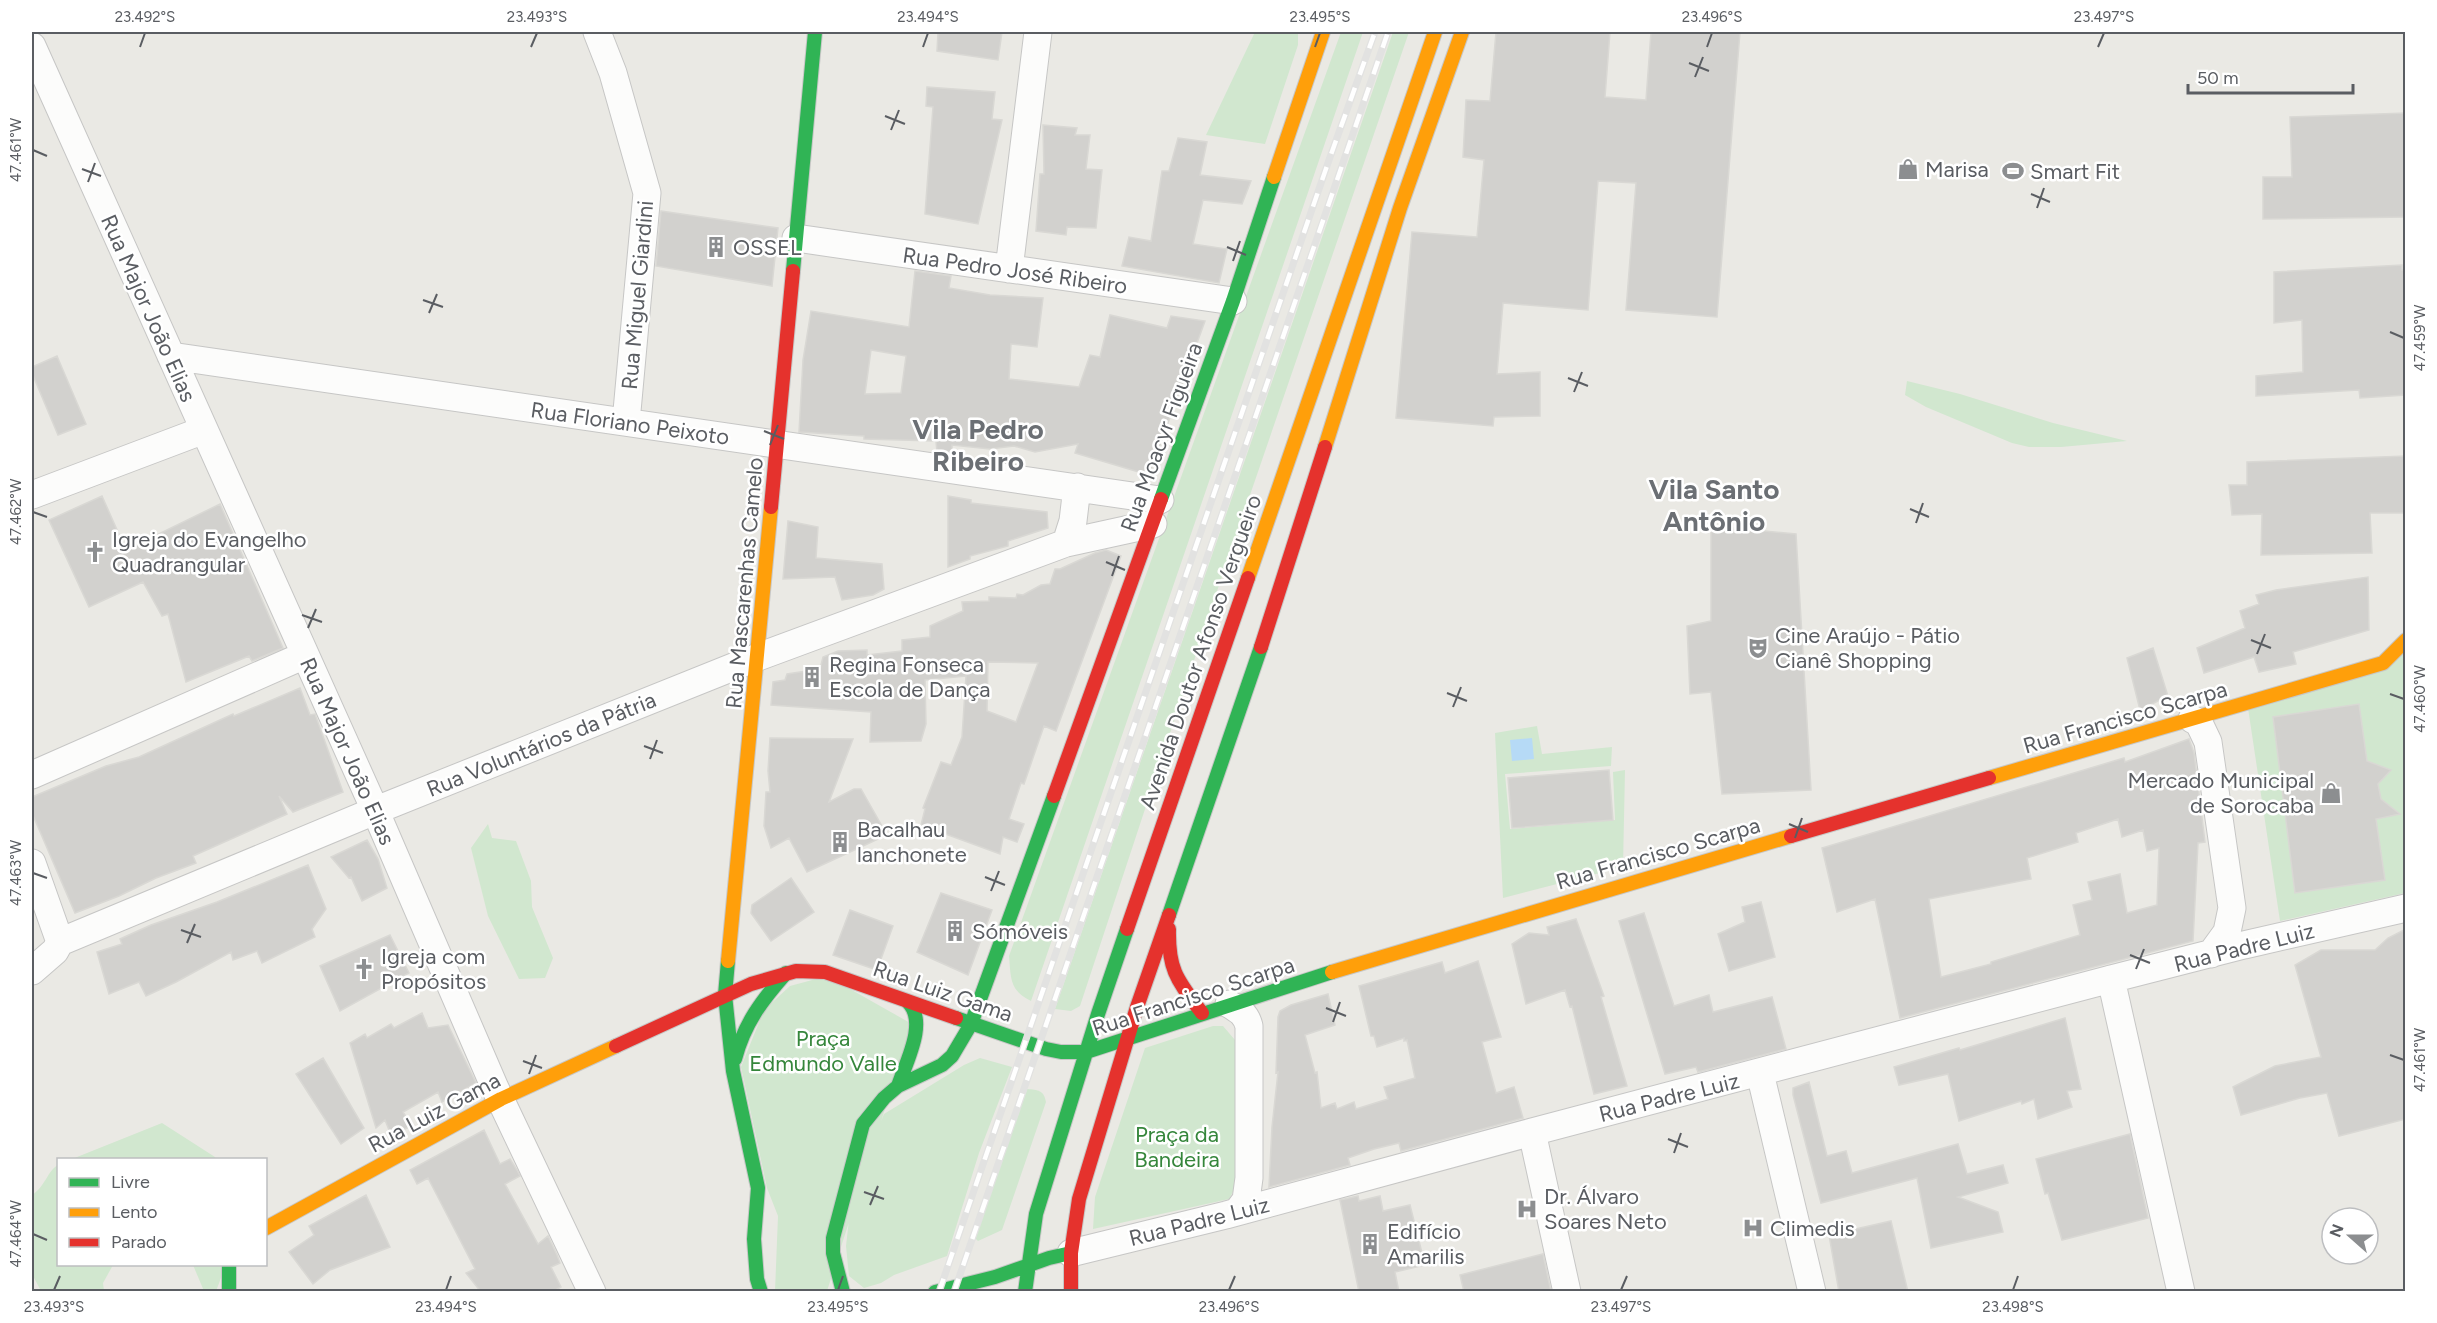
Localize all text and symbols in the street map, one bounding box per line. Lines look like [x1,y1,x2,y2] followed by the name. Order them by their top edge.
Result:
[115,8,175,26] text: 23.492°S
[507,8,567,26] text: 23.493°S
[897,8,959,26] text: 23.494°S
[1290,8,1350,26] text: 23.495°S
[1682,8,1742,26] text: 23.496°S
[2074,8,2134,26] text: 23.497°S
[2188,57,2353,95] scale bar
[2197,67,2239,89] text: 50 m
[7,117,25,182] text: 47.461°W
[1925,156,1989,183] place label: Marisa
[1896,157,1920,181] shop icon: Marisa
[2030,158,2120,185] place label: Smart Fit
[2001,159,2025,183] sports icon: Smart Fit
[616,199,659,391] street label: Rua Miguel Giardini
[95,210,202,406] street label: Rua Major João Elias
[733,234,802,261] place label: OSSEL
[704,235,728,259] building icon: OSSEL
[901,241,1129,300] street label: Rua Pedro José Ribeiro
[2411,304,2429,371] text: 47.459°W
[1115,339,1208,535] street label: Rua Moacyr Figueira
[529,396,731,451] street label: Rua Floriano Peixoto
[912,412,1044,478] district label: Vila Pedro Ribeiro
[720,456,769,710] street label: Rua Mascarenhas Camelo
[1648,472,1780,538] district label: Vila Santo Antônio
[7,478,25,545] text: 47.462°W
[1134,491,1267,813] street label: Avenida Doutor Afonso Vergueiro
[112,526,307,578] place label: Igreja do Evangelho Quadrangular
[83,540,107,564] church icon: Igreja do Evangelho Quadrangular
[1775,622,1960,674] place label: Cine Araújo - Pátio Cianê Shopping
[1746,636,1770,660] theatre icon: Cine Araújo - Pátio Cianê Shopping
[829,651,991,703] place label: Regina Fonseca Escola de Dança
[294,653,401,849] street label: Rua Major João Elias
[2411,664,2429,733] text: 47.460°W
[800,665,824,689] building icon: Regina Fonseca Escola de Dança
[2020,675,2230,760] street label: Rua Francisco Scarpa
[423,686,660,803] street label: Rua Voluntários da Pátria
[2127,767,2314,819] place label: Mercado Municipal de Sorocaba
[2319,781,2343,805] shop icon: Mercado Municipal de Sorocaba
[1553,811,1763,896] street label: Rua Francisco Scarpa
[857,816,967,868] place label: Bacalhau lanchonete
[828,830,852,854] building icon: Bacalhau lanchonete
[7,839,25,906] text: 47.463°W
[2171,917,2317,978] street label: Rua Padre Luiz
[972,918,1068,945] place label: Sómóveis
[943,919,967,943] building icon: Sómóveis
[381,943,486,995] place label: Igreja com Propósitos
[1089,951,1298,1042] street label: Rua Francisco Scarpa
[870,955,1016,1028] street label: Rua Luiz Gama
[352,957,376,981] church icon: Igreja com Propósitos
[749,1025,897,1077] park label: Praça Edmundo Valle
[2411,1027,2429,1092] text: 47.461°W
[364,1066,505,1159] street label: Rua Luiz Gama
[1596,1067,1742,1128] street label: Rua Padre Luiz
[1134,1121,1220,1173] park label: Praça da Bandeira
[57,1158,267,1266] legend
[111,1171,150,1193] text: Livre
[1544,1183,1667,1235] place label: Dr. Álvaro Soares Neto
[1126,1191,1272,1252] street label: Rua Padre Luiz
[1515,1197,1539,1221] hospital icon: Dr. Álvaro Soares Neto
[7,1200,25,1268] text: 47.464°W
[111,1201,157,1223] text: Lento
[2320,1206,2380,1266] north arrow
[1770,1215,1855,1242] place label: Climedis
[1741,1216,1765,1240] hospital icon: Climedis
[1387,1218,1465,1270] place label: Edifício Amarilis
[2325,1222,2348,1240] text: N
[111,1231,167,1253] text: Parado
[1358,1232,1382,1256] building icon: Edifício Amarilis
[24,1298,84,1316] text: 23.493°S
[415,1298,477,1316] text: 23.494°S
[808,1298,868,1316] text: 23.495°S
[1199,1298,1259,1316] text: 23.496°S
[1591,1298,1651,1316] text: 23.497°S
[1982,1298,2044,1316] text: 23.498°S

